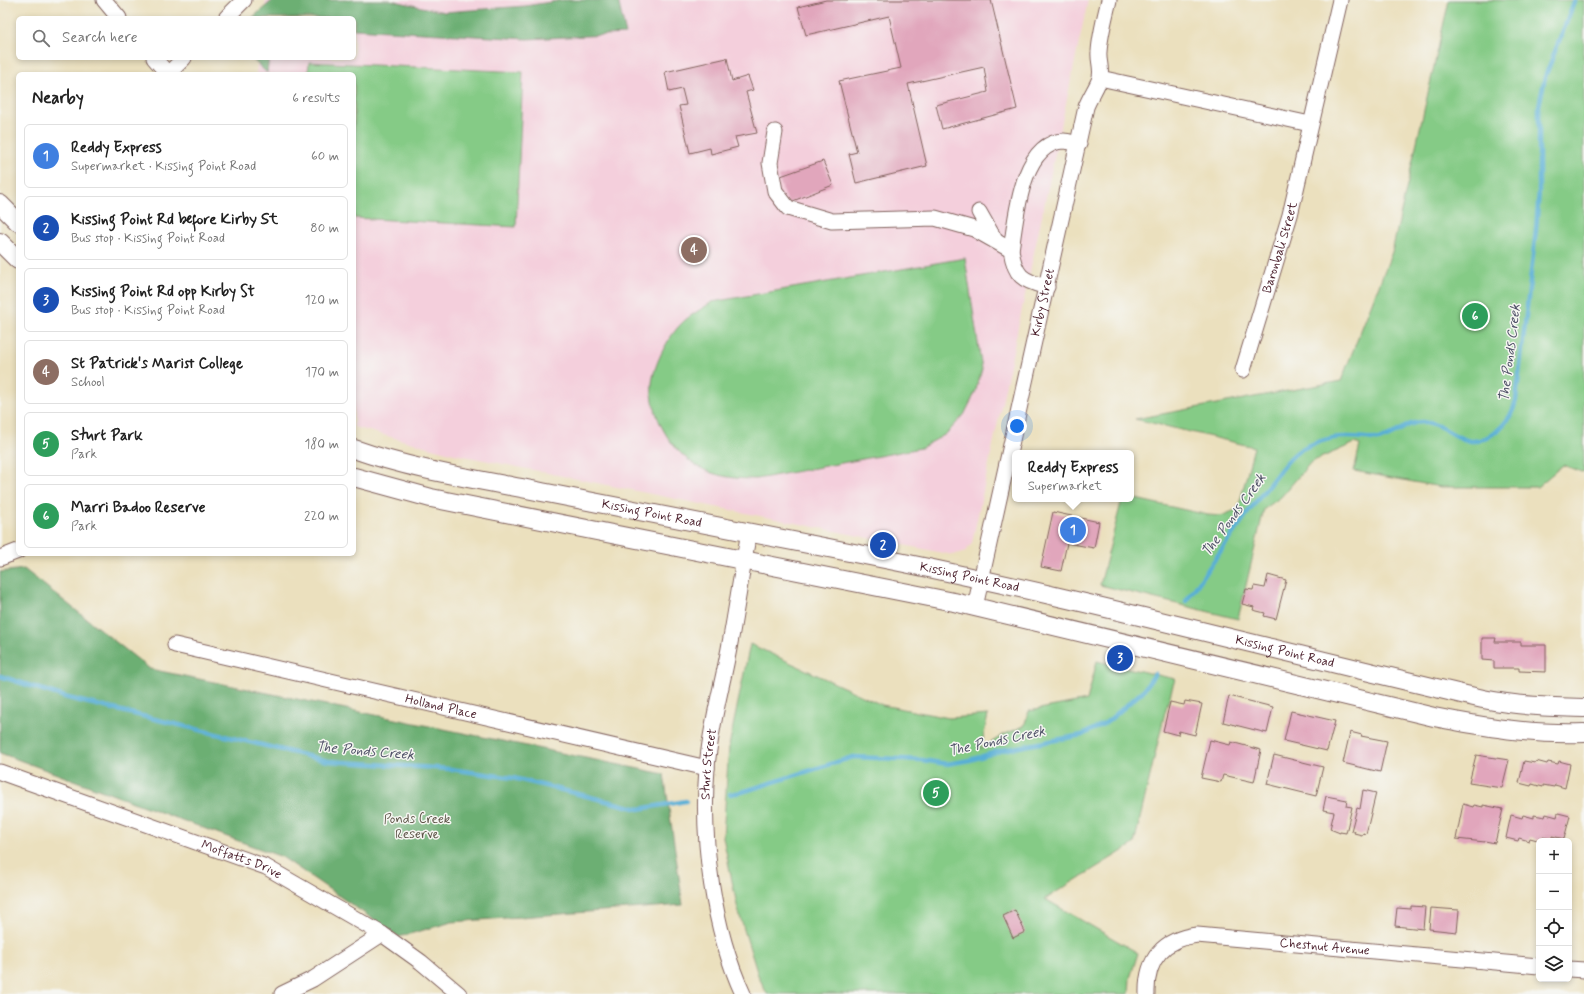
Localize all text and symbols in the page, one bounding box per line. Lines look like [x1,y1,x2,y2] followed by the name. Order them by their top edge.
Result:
[16,16,356,60] search box
[30,27,52,49] icon: search
[62,28,138,48] text: Search here
[32,87,84,109] text: Nearby
[292,90,340,107] text: 6 results
[71,138,162,158] text: Reddy Express
[43,148,49,165] text: 1
[311,148,339,165] text: 60 m
[71,158,256,175] text: Supermarket · Kissing Point Road
[1258,200,1301,295] street label: Baronbali Street
[71,210,278,230] text: Kissing Point Rd before Kirby St
[43,220,49,237] text: 2
[310,220,339,237] text: 80 m
[71,230,225,247] text: Bus stop · Kissing Point Road
[681,235,707,265] pin: 4
[1027,267,1058,338] street label: Kirby Street
[71,282,255,302] text: Kissing Point Rd opp Kirby St
[43,292,49,309] text: 3
[305,292,339,309] text: 120 m
[1462,301,1488,331] pin: 6
[71,302,225,319] text: Bus stop · Kissing Point Road
[1495,303,1525,403] water label: The Ponds Creek
[71,354,243,374] text: St Patrick's Marist College
[42,364,50,381] text: 4
[305,364,339,381] text: 170 m
[71,374,105,391] text: School
[1007,416,1027,436] your location
[71,426,143,446] text: Sturt Park
[42,436,50,453] text: 5
[304,436,339,453] text: 180 m
[71,446,97,463] text: Park
[1012,450,1134,502] popup
[1028,458,1118,478] text: Reddy Express
[1198,470,1270,560] water label: The Ponds Creek
[1028,478,1102,495] text: Supermarket
[600,495,703,531] street label: Kissing Point Road
[71,498,205,518] text: Marri Badoo Reserve
[43,508,49,525] text: 6
[304,508,339,525] text: 220 m
[1060,515,1086,545] pin: 1
[71,518,97,535] text: Park
[870,530,896,560] pin: 2
[918,558,1021,596] street label: Kissing Point Road
[1234,631,1336,672] street label: Kissing Point Road
[1107,643,1133,673] pin: 3
[403,690,479,723] street label: Holland Place
[947,722,1047,760] water label: The Ponds Creek
[697,727,721,800] street label: Sturt Street
[315,738,415,764] water label: The Ponds Creek
[923,778,949,808] pin: 5
[384,811,451,843] park label: Ponds Creek Reserve
[199,836,285,883] street label: Moffatts Drive
[1536,838,1572,982] map controls
[1536,838,1572,874] button: +
[1536,874,1572,910] button: −
[1536,910,1572,946] button: locate
[1279,934,1371,959] street label: Chestnut Avenue
[1536,946,1572,982] button: layers

